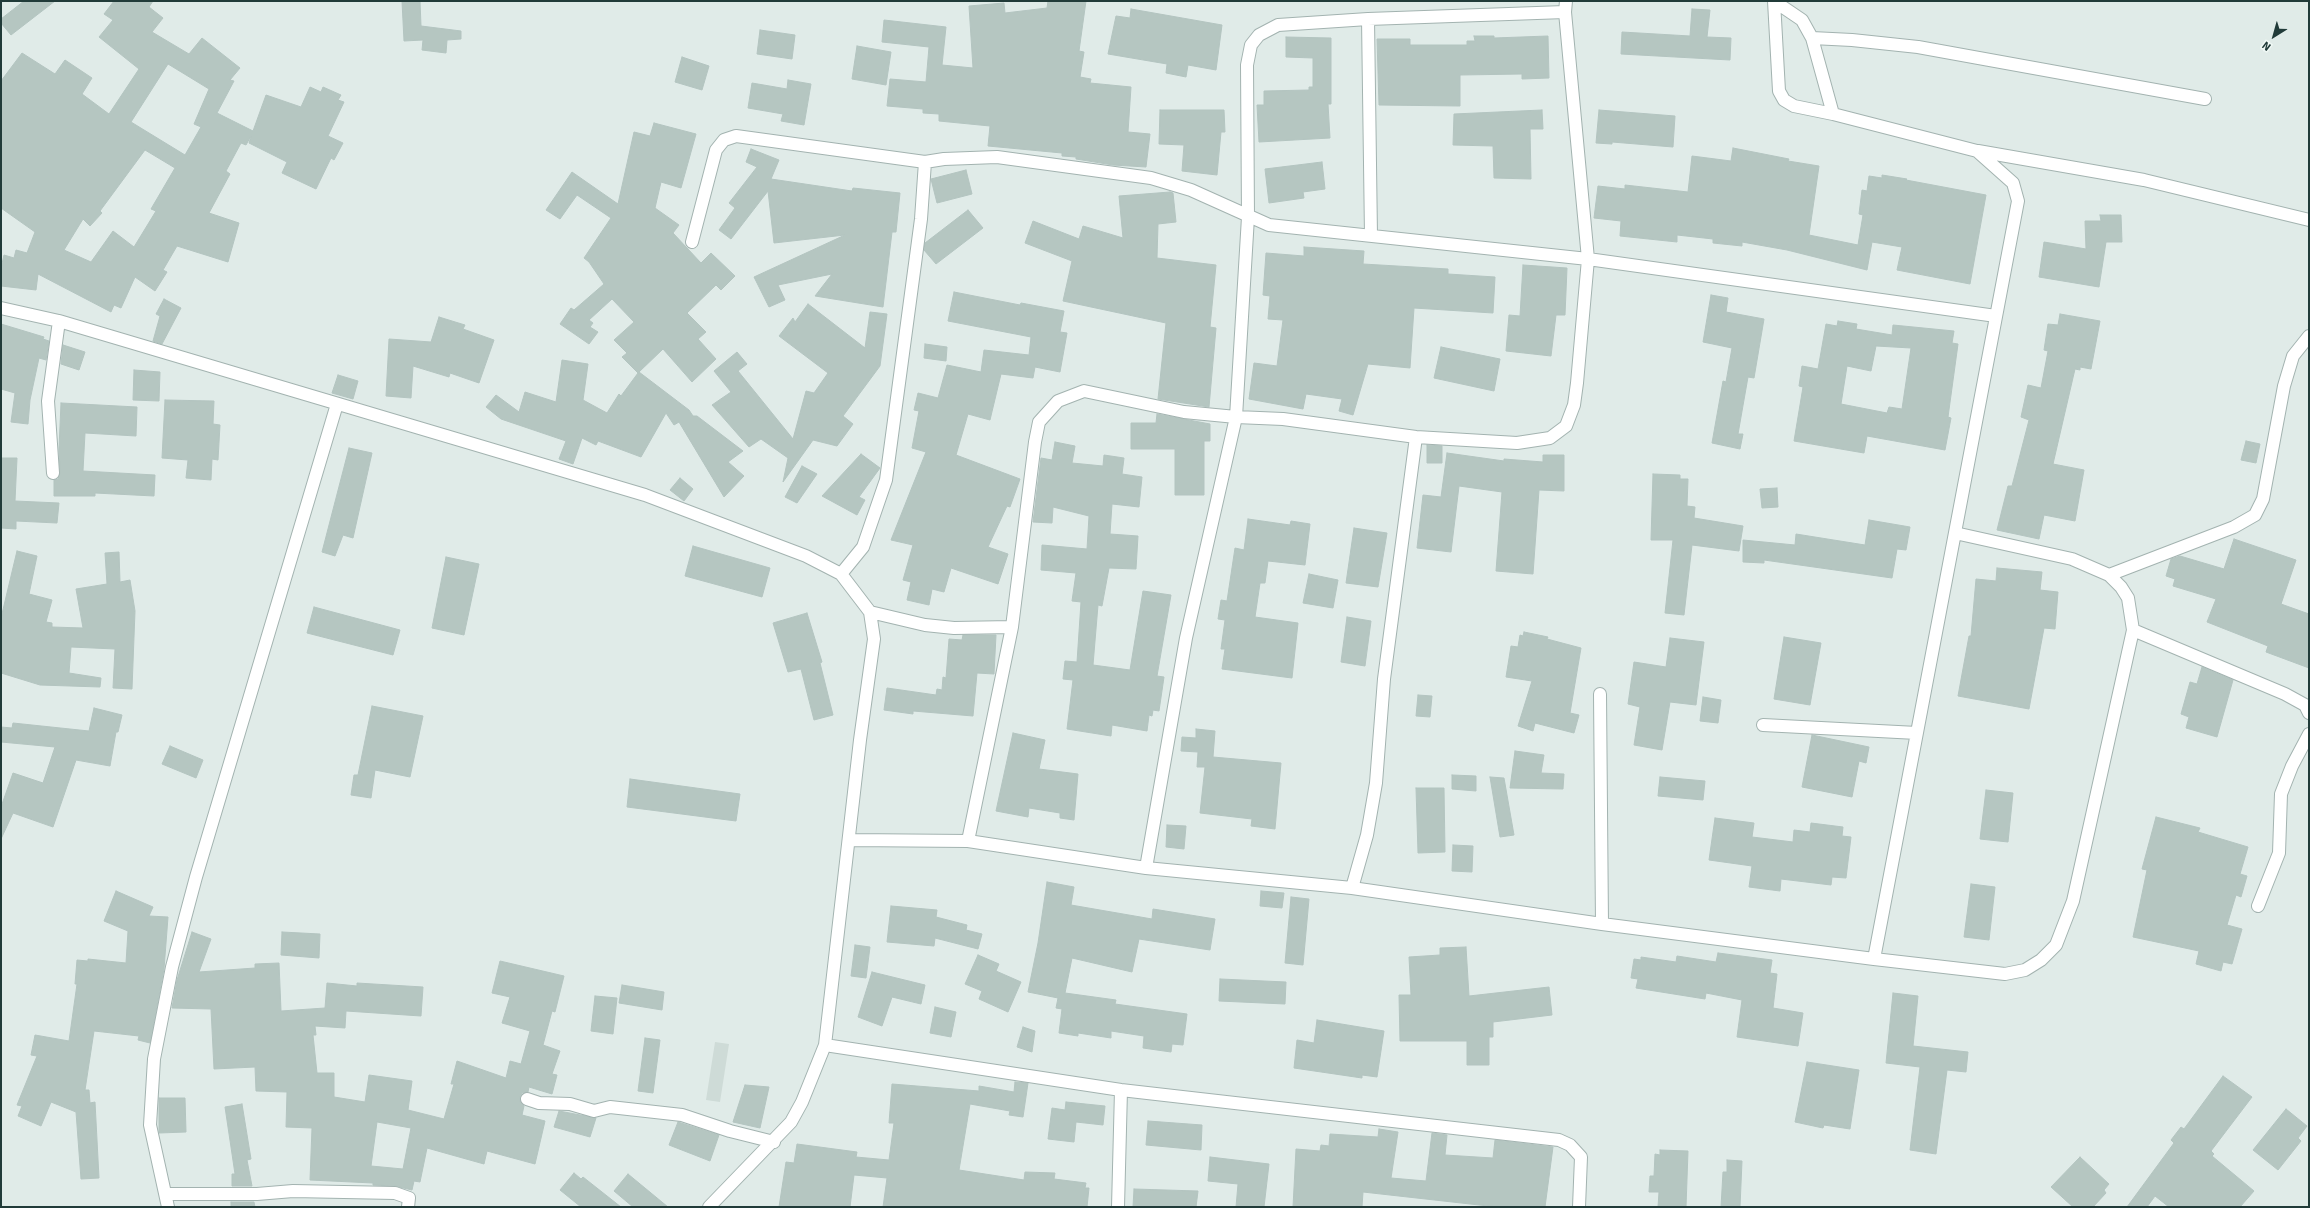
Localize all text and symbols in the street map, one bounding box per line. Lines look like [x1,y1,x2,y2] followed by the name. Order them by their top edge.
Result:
[2254,16,2294,56] north arrow
[2260,38,2273,53] text: N

